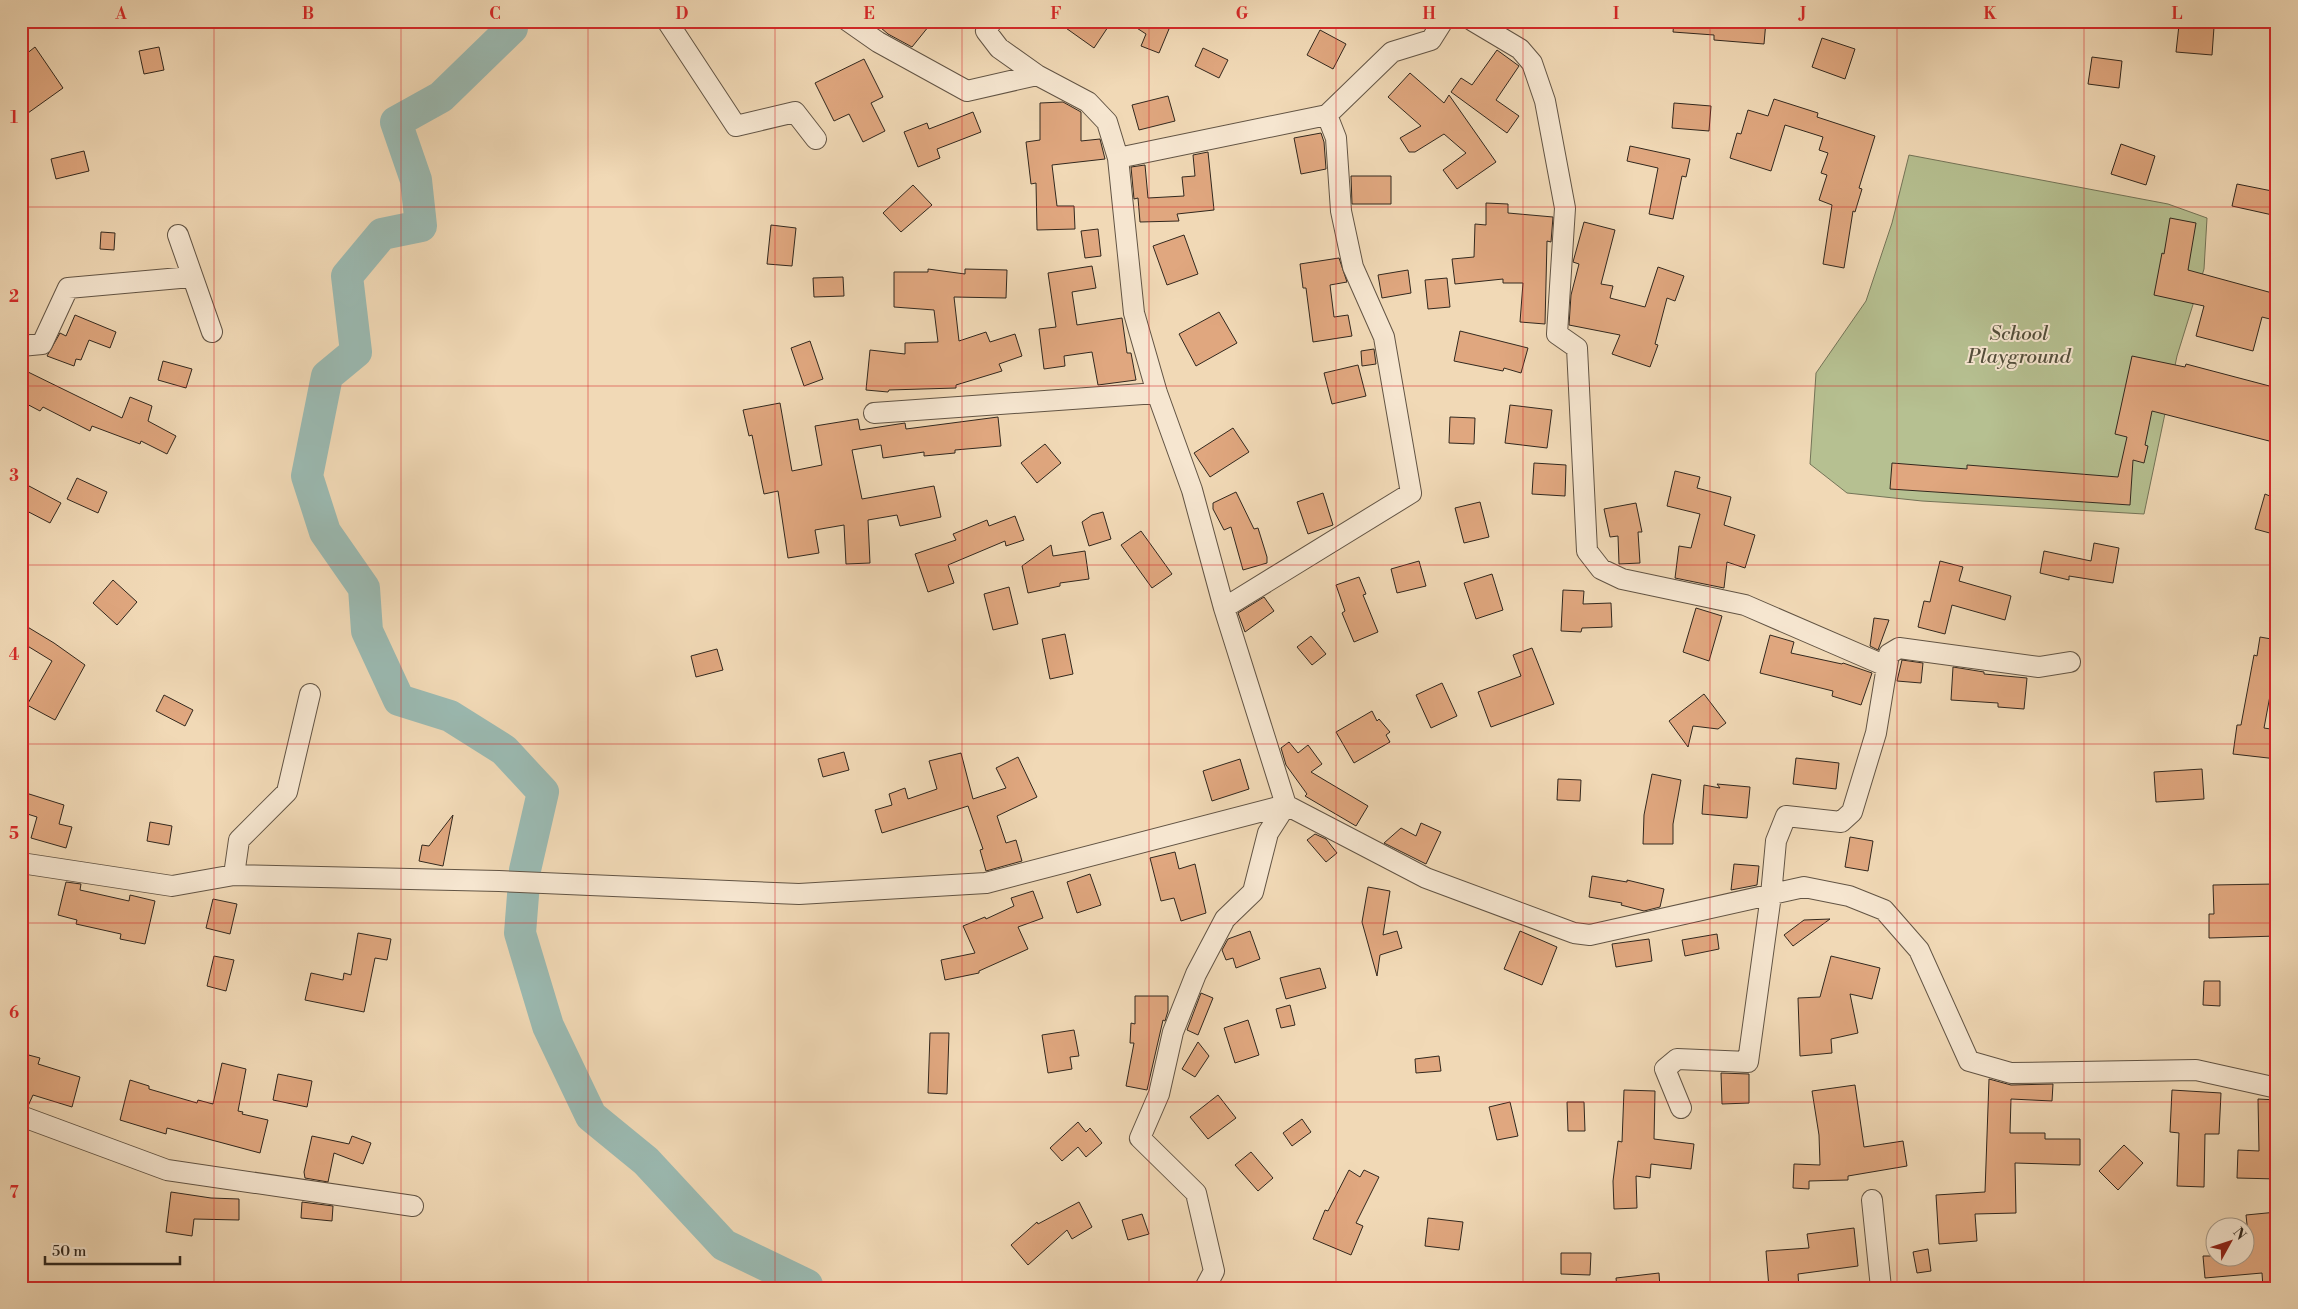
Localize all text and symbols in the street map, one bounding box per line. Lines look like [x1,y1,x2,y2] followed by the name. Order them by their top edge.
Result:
[114,4,127,24] text: A
[302,4,314,24] text: B
[489,4,501,24] text: C
[676,4,689,24] text: D
[863,4,875,24] text: E
[1050,4,1062,24] text: F
[1236,4,1249,24] text: G
[1422,4,1436,24] text: H
[1613,4,1619,24] text: I
[1798,4,1806,24] text: J
[1984,4,1998,24] text: K
[2172,4,2183,24] text: L
[10,108,18,128] text: 1
[9,287,19,307] text: 2
[1966,322,2072,370] park label: School Playground
[9,466,19,486] text: 3
[9,645,20,665] text: 4
[9,824,19,844] text: 5
[9,1003,19,1023] text: 6
[9,1183,19,1203] text: 7
[2206,1216,2256,1266] north arrow
[2229,1224,2250,1244] text: N
[45,1234,180,1266] scale bar
[52,1242,86,1261] text: 50 m

